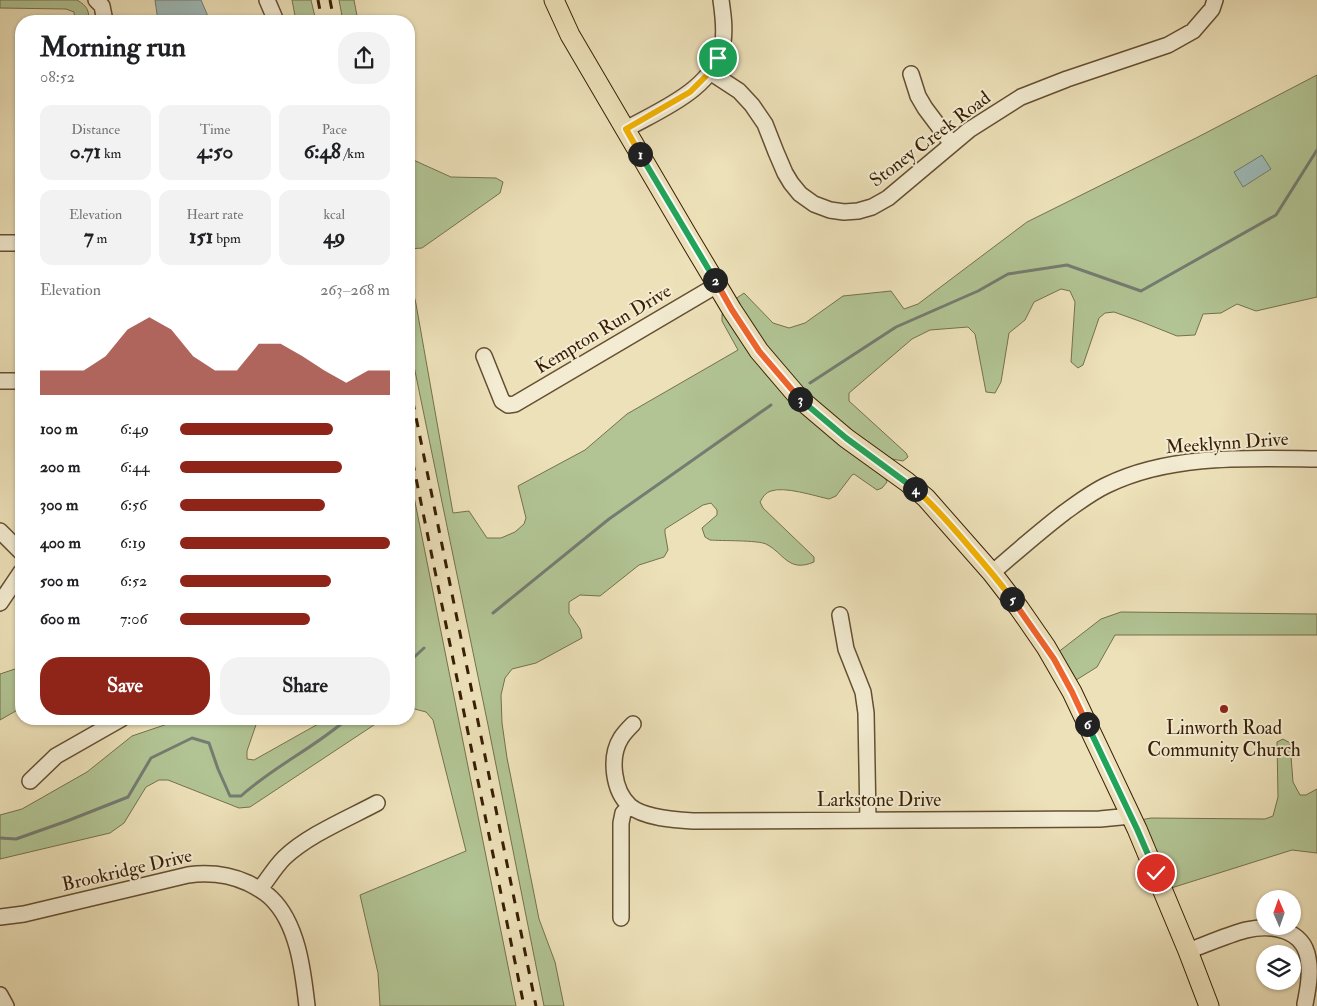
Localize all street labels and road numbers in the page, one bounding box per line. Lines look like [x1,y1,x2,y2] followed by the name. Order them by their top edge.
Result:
[865,85,996,192] street label: Stoney Creek Road
[530,279,676,380] street label: Kempton Run Drive
[1165,427,1289,459] street label: Meeklynn Drive
[817,788,941,812] street label: Larkstone Drive
[60,843,194,897] street label: Brookridge Drive

